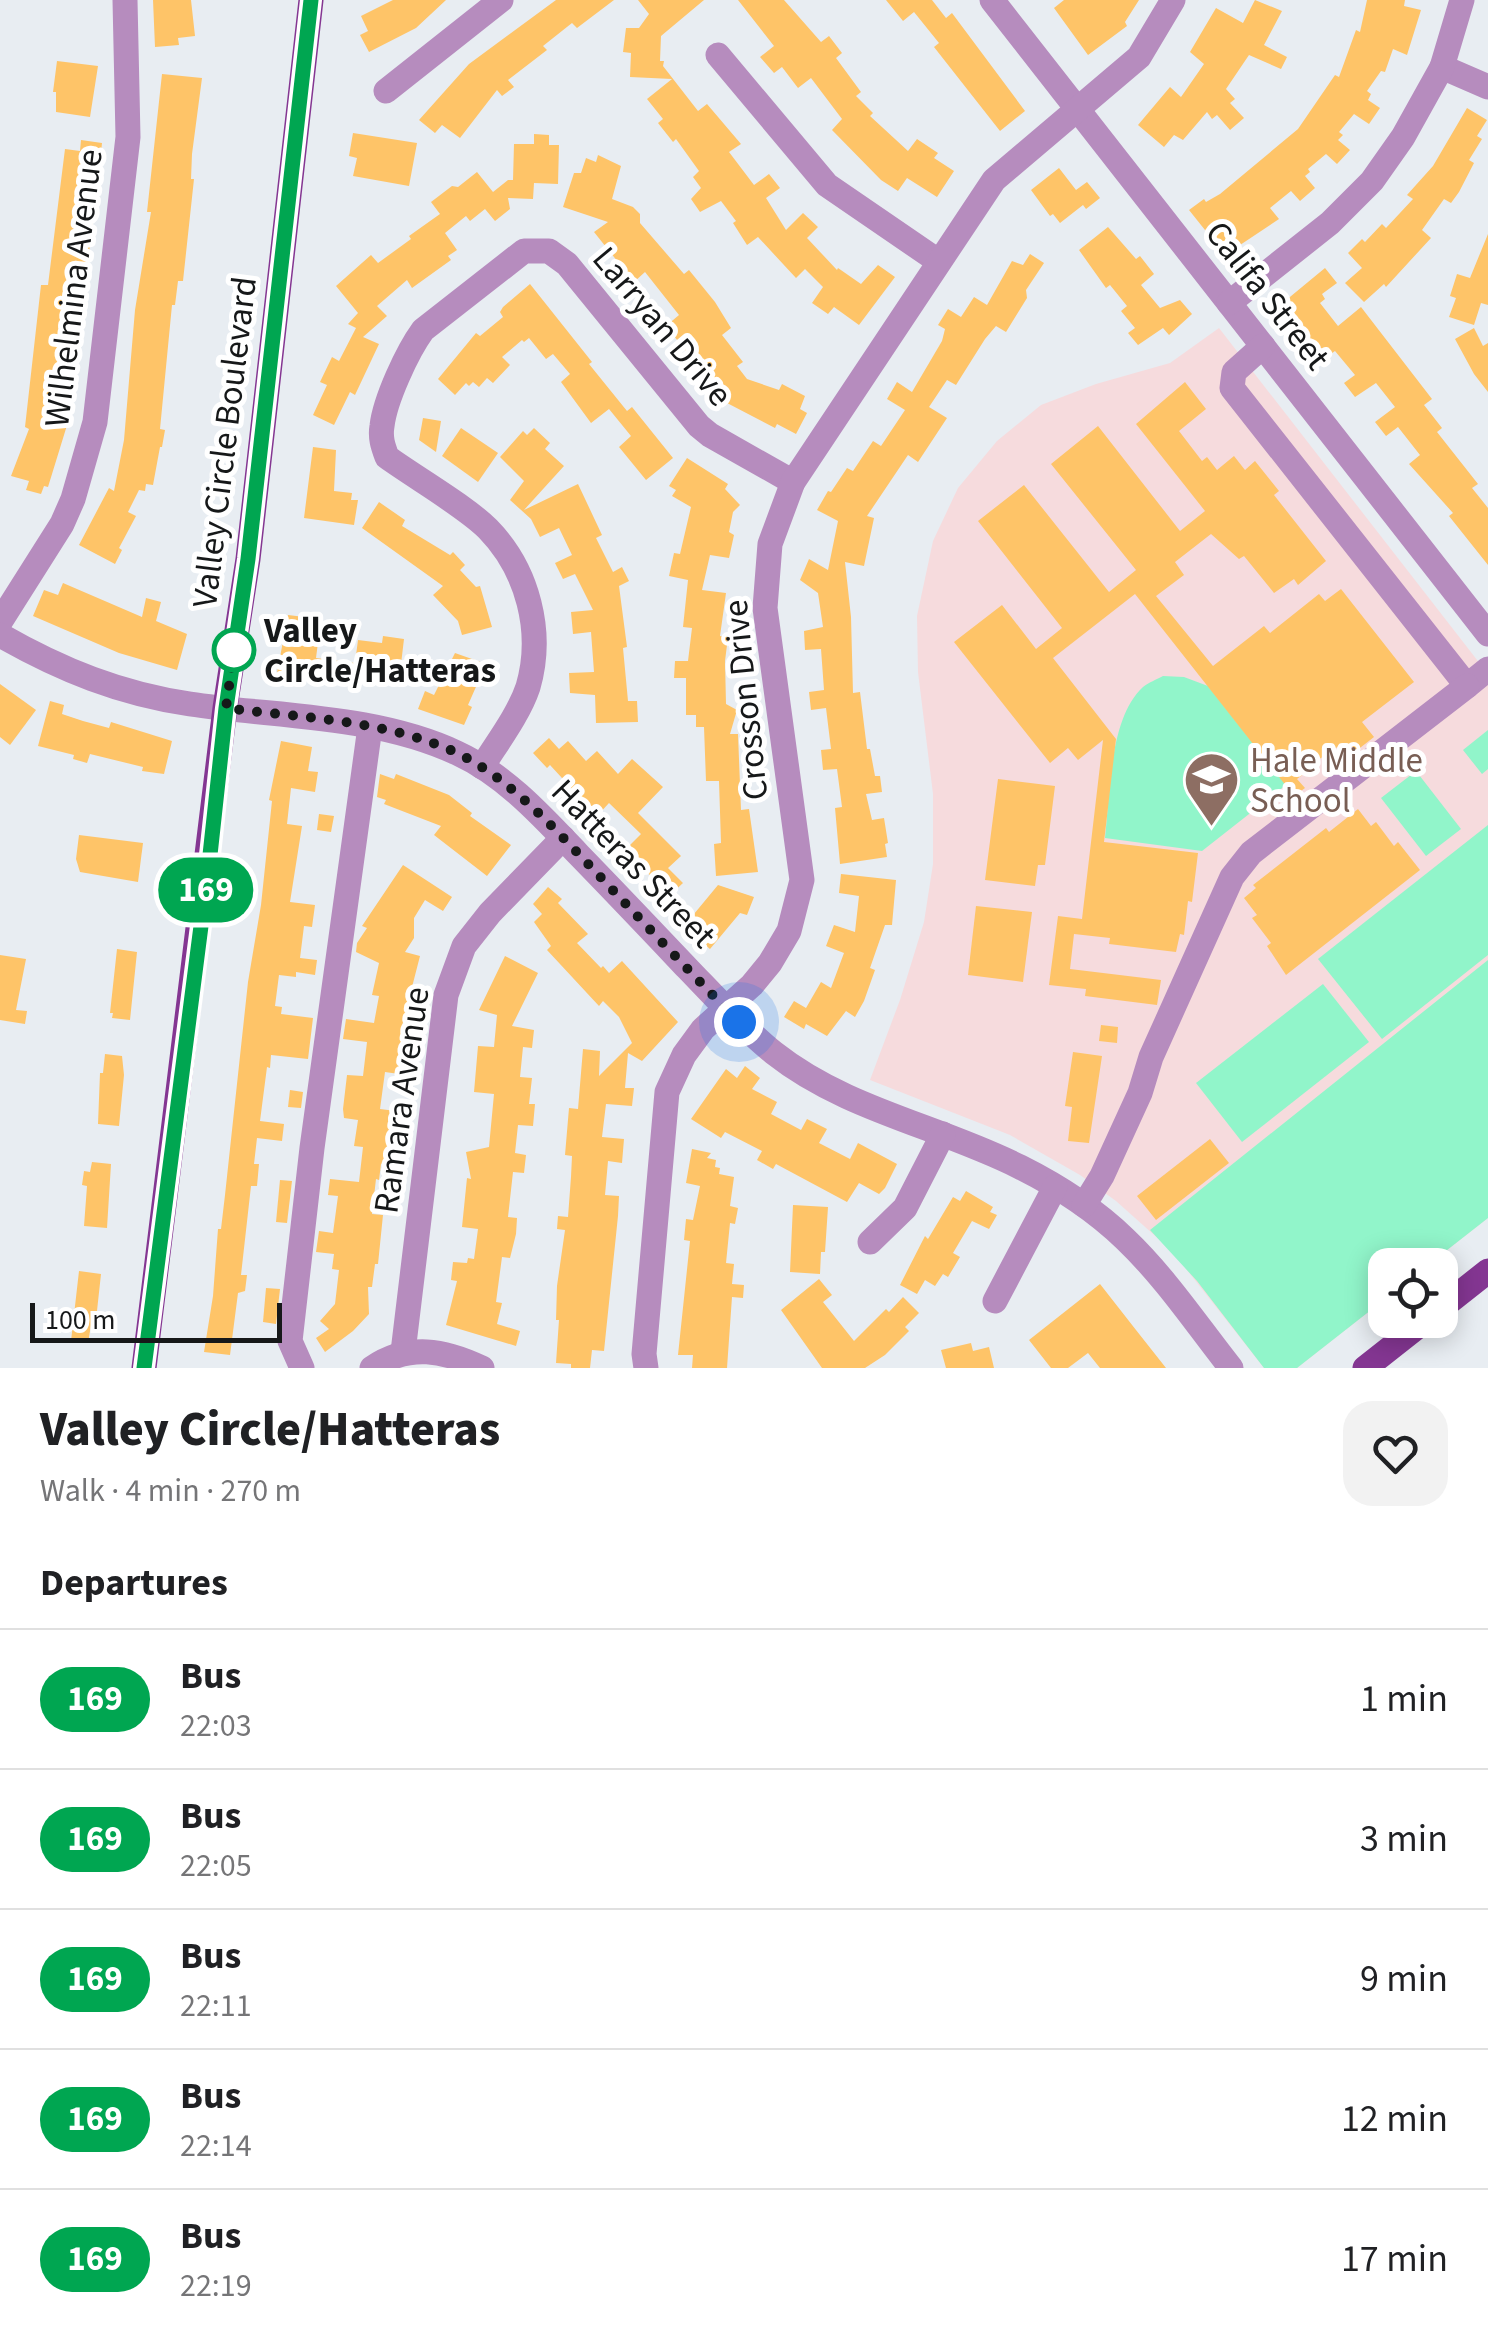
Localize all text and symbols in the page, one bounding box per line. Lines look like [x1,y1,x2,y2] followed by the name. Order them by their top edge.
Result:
[32,146,116,430] street label: Wilhelmina Avenue
[1193,210,1342,381] street label: Califa Street
[580,236,744,417] street label: Larryan Drive
[180,274,270,610] street label: Valley Circle Boulevard
[711,597,781,802] street label: Crosson Drive
[263,606,496,696] place label: Valley Circle/Hatteras
[213,629,255,671] marker: Valley Circle/Hatteras
[1250,736,1423,826] place label: Hale Middle School
[1181,750,1241,829] school or university icon: Hale Middle School
[540,768,727,960] street label: Hatteras Street
[148,858,264,922] line badge: 169
[178,865,234,915] text: 169
[361,984,443,1216] street label: Ramara Avenue
[714,997,764,1047] your location
[1368,1248,1458,1338] map controls
[1368,1248,1458,1338] button: locate
[30,1298,282,1342] scale bar
[45,1300,116,1340] text: 100 m
[40,1396,500,1464] text: Valley Circle/Hatteras
[1343,1401,1448,1506] button: heart
[40,1468,301,1514] text: Walk · 4 min · 270 m
[40,1556,228,1610] text: Departures
[180,1649,241,1703] text: Bus
[1360,1672,1448,1726] text: 1 min
[67,1674,123,1724] text: 169
[180,1703,252,1749] text: 22:03
[180,1789,241,1843] text: Bus
[1360,1812,1448,1866] text: 3 min
[67,1814,123,1864] text: 169
[180,1843,252,1889] text: 22:05
[180,1929,241,1983] text: Bus
[1360,1952,1448,2006] text: 9 min
[67,1954,123,2004] text: 169
[180,1983,252,2029] text: 22:11
[180,2069,241,2123] text: Bus
[1341,2092,1448,2146] text: 12 min
[67,2094,123,2144] text: 169
[180,2123,252,2169] text: 22:14
[180,2209,241,2263] text: Bus
[1341,2232,1448,2286] text: 17 min
[67,2234,123,2284] text: 169
[180,2263,252,2309] text: 22:19

